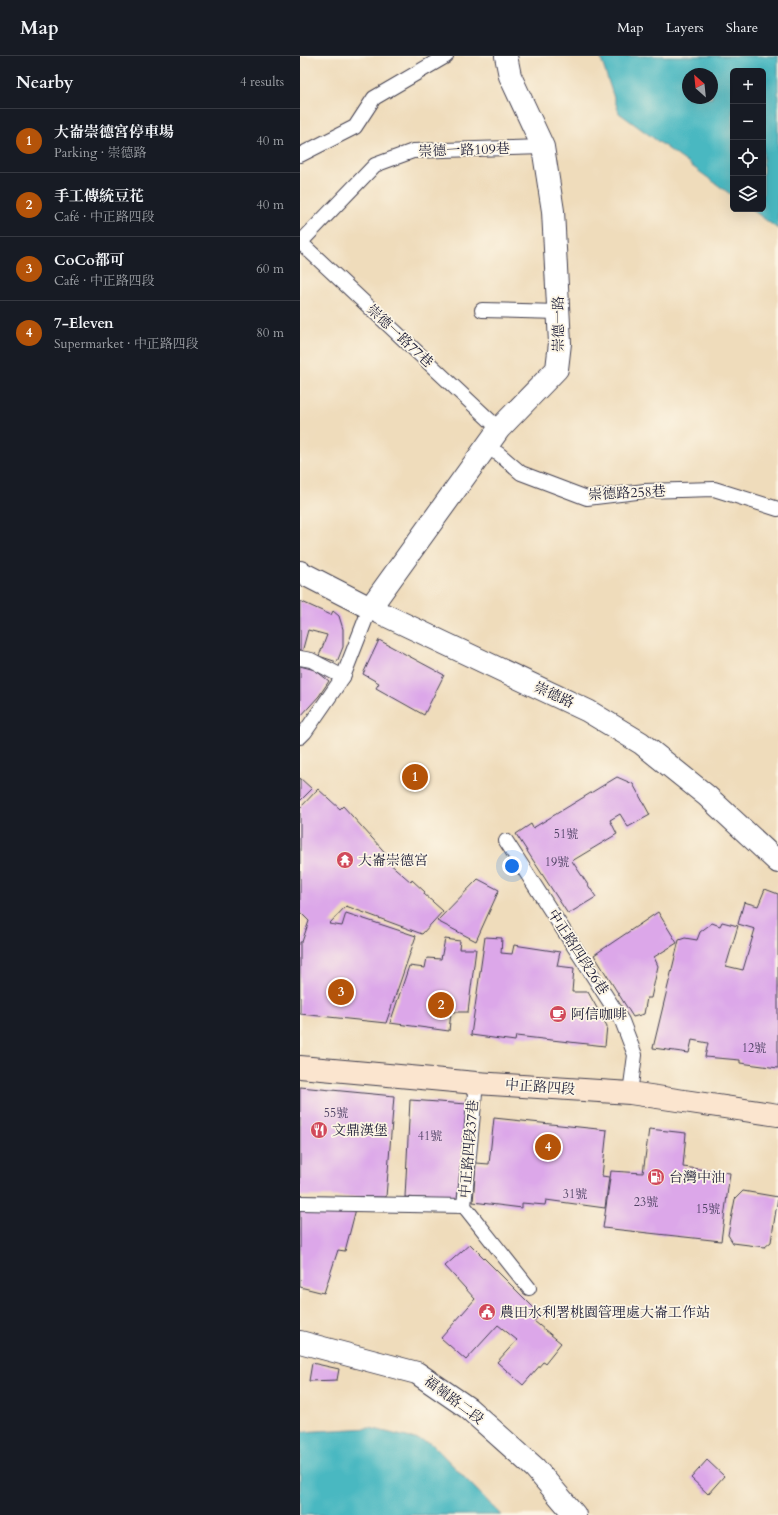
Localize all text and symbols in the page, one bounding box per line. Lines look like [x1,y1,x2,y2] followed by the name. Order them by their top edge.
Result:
[20,15,59,41] text: Map
[617,18,644,37] text: Map
[666,18,704,37] text: Layers
[726,18,758,37] text: Share
[682,68,718,104] north arrow
[730,68,766,212] map controls
[730,68,766,104] button: +
[16,71,73,94] text: Nearby
[240,73,284,91] text: 4 results
[730,104,766,140] button: −
[54,122,174,142] text: 大崙崇德宮停車場
[26,132,32,150] text: 1
[256,132,284,150] text: 40 m
[418,139,510,161] street label: 崇德一路109巷
[730,140,766,176] button: locate
[54,144,147,162] text: Parking · 崇德路
[730,176,766,212] button: layers
[54,186,144,206] text: 手工傳統豆花
[26,196,32,214] text: 2
[256,196,284,214] text: 40 m
[54,208,155,226] text: Café · 中正路四段
[54,250,125,270] text: CoCo都可
[26,260,32,278] text: 3
[256,260,284,278] text: 60 m
[54,272,155,290] text: Café · 中正路四段
[549,296,568,352] street label: 崇德一路
[363,300,437,372] street label: 崇德一路77巷
[54,313,114,333] text: 7-Eleven
[26,324,32,342] text: 4
[256,324,284,342] text: 80 m
[54,335,199,353] text: Supermarket · 中正路四段
[588,481,666,505] street label: 崇德路258巷
[531,678,577,712] street label: 崇德路
[402,762,428,792] pin: 1
[554,826,578,842] house number: 51號
[335,850,355,870] temple icon: 大崙崇德宮
[358,851,428,870] place label: 大崙崇德宮
[545,854,569,870] house number: 19號
[502,856,522,876] your location
[543,906,613,998] street label: 中正路四段26巷
[328,977,354,1007] pin: 3
[428,990,454,1020] pin: 2
[548,1004,568,1024] cafe icon: 阿信咖啡
[571,1005,627,1024] place label: 阿信咖啡
[742,1040,766,1056] house number: 12號
[504,1075,576,1099] street label: 中正路四段
[455,1099,483,1199] street label: 中正路四段37巷
[324,1105,348,1121] house number: 55號
[309,1120,329,1140] restaurant icon: 文鼎漢堡
[332,1121,388,1140] place label: 文鼎漢堡
[418,1128,442,1144] house number: 41號
[535,1132,561,1162] pin: 4
[646,1167,666,1187] fuel station icon: 台灣中油
[669,1168,725,1187] place label: 台灣中油
[563,1186,587,1202] house number: 31號
[634,1194,658,1210] house number: 23號
[696,1201,720,1217] house number: 15號
[477,1302,497,1322] public building icon: 農田水利署桃園管理處大崙工作站
[500,1303,710,1322] place label: 農田水利署桃園管理處大崙工作站
[420,1371,488,1429] street label: 福嶺路二段

